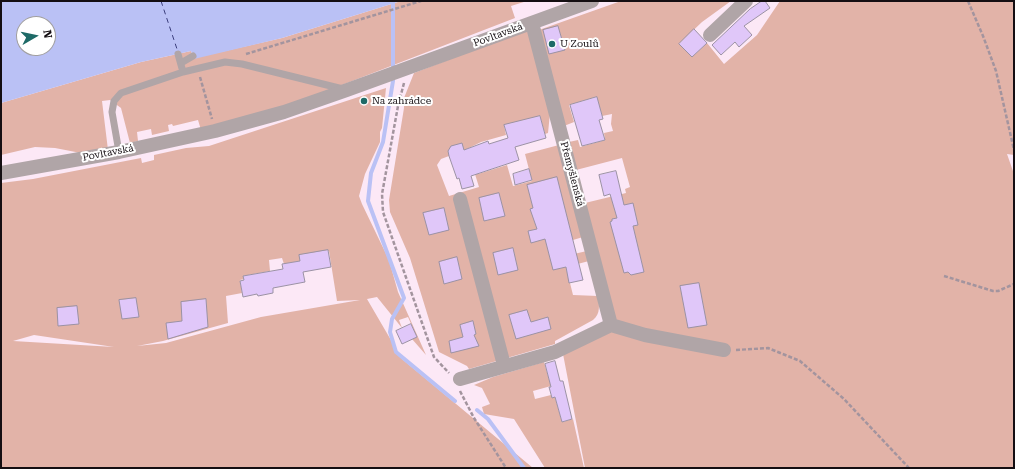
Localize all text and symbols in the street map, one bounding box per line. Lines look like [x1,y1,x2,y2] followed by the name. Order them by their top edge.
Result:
[16,16,56,56] north arrow
[472,21,524,49] street label: Povltavská
[40,29,54,39] text: N
[560,38,599,50] place label: U Zoulů
[547,39,557,49] marker: U Zoulů
[372,95,431,107] place label: Na zahrádce
[359,96,369,106] marker: Na zahrádce
[558,140,586,208] street label: Přemyšlenská
[81,142,135,164] street label: Povltavská

